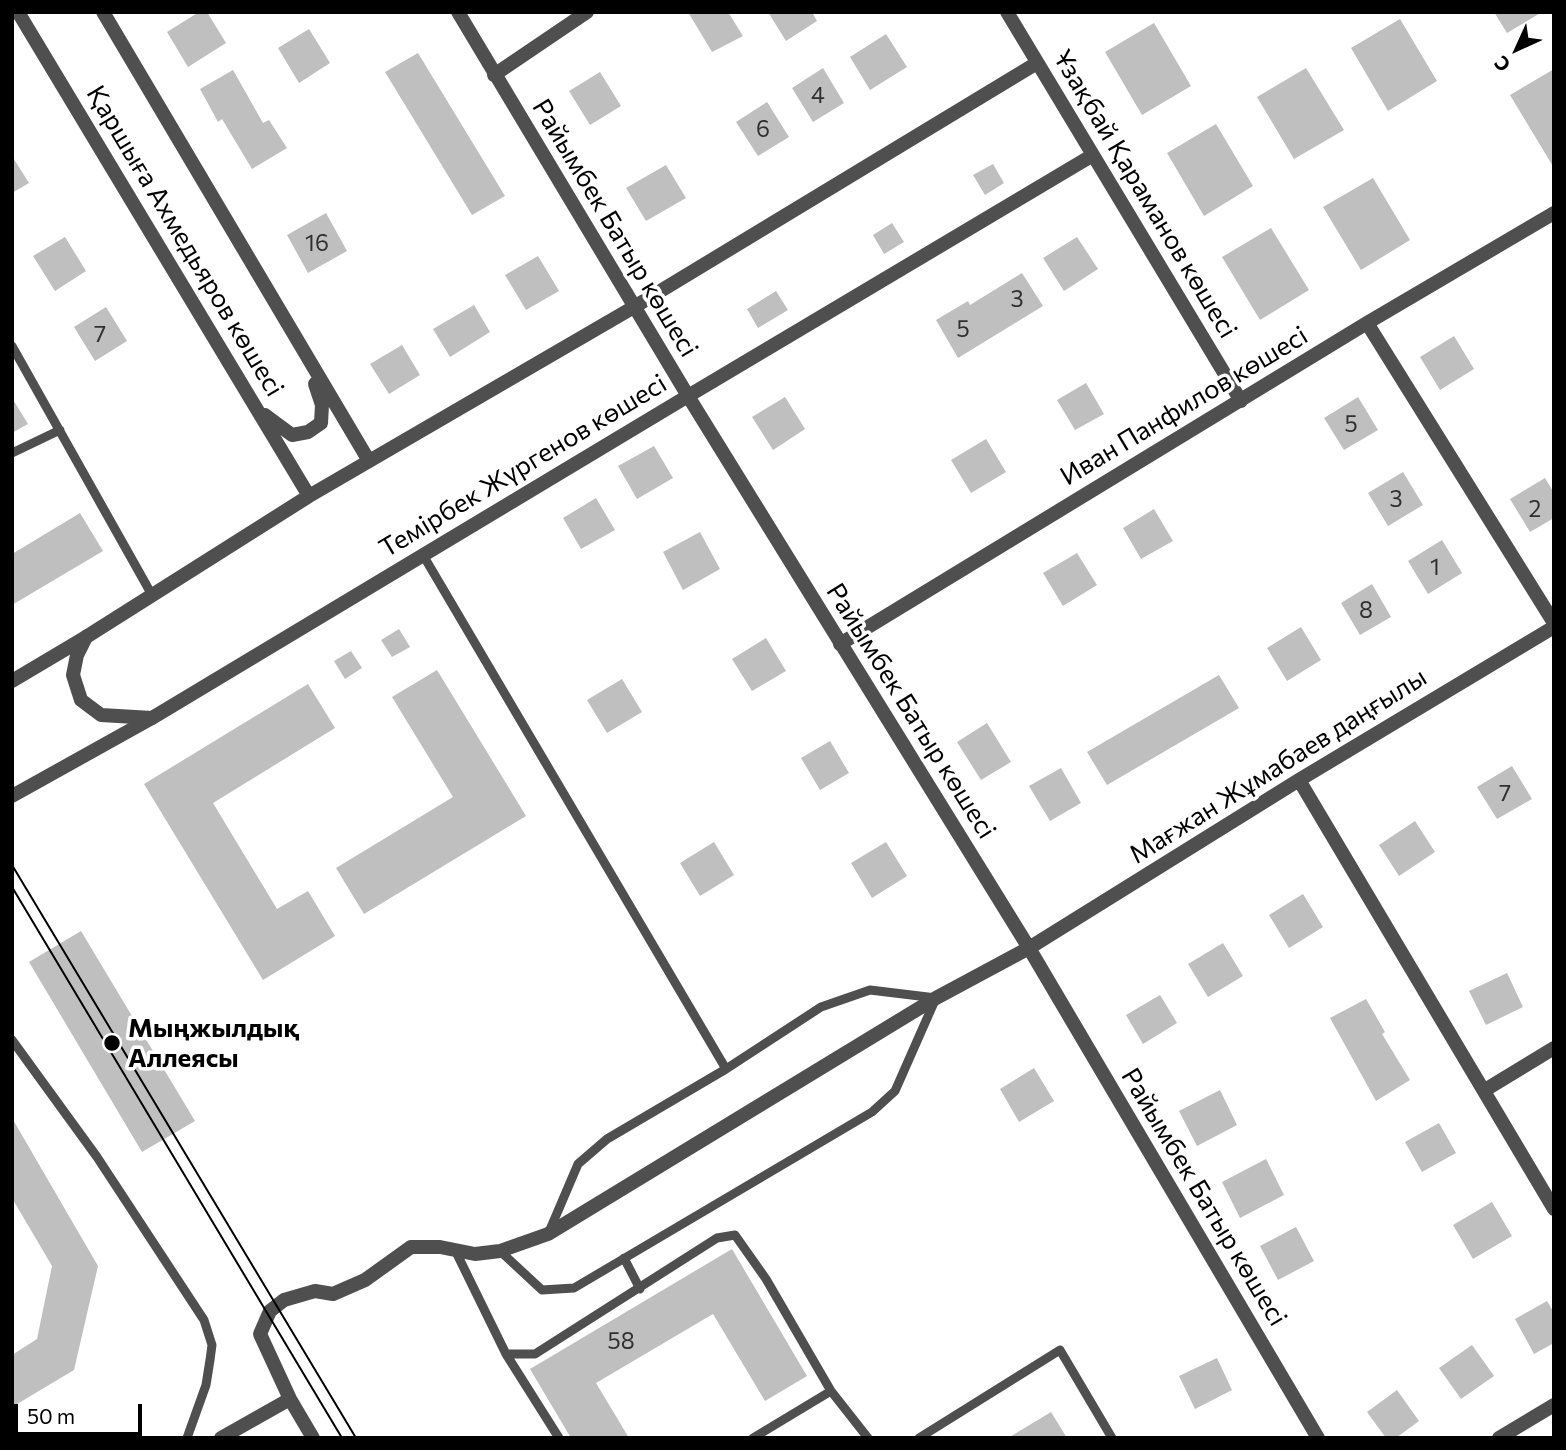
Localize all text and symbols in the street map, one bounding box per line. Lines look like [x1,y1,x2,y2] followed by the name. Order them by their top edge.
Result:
[1482,14,1552,84] north arrow
[1047,44,1243,344] street label: Ұзақбай Қараманов көшесі
[1489,51,1515,77] text: С
[80,80,290,402] street label: Қаршыға Ахмедьяров көшесі
[811,81,825,109] house number: 4
[526,93,704,363] street label: Райымбек Батыр көшесі
[756,115,770,143] house number: 6
[305,229,329,257] house number: 16
[1010,285,1024,313] house number: 3
[956,315,970,343] house number: 5
[94,320,106,348] house number: 7
[1055,320,1313,492] street label: Иван Панфилов көшесі
[374,368,672,564] street label: Темірбек Жүргенов көшесі
[1344,410,1358,438] house number: 5
[1389,485,1403,513] house number: 3
[1529,495,1541,523] house number: 2
[1430,553,1440,581] house number: 1
[820,578,1002,844] street label: Райымбек Батыр көшесі
[1359,596,1373,624] house number: 8
[1124,661,1432,871] street label: Мағжан Жұмабаев даңғылы
[1499,779,1511,807] house number: 7
[128,1012,299,1074] place label: Мыңжылдық Аллеясы
[102,1033,122,1053] marker: Мыңжылдық Аллеясы
[1115,1062,1293,1332] street label: Райымбек Батыр көшесі
[607,1327,635,1355] house number: 58
[18,1390,145,1434] scale bar
[27,1403,75,1428] text: 50 m

